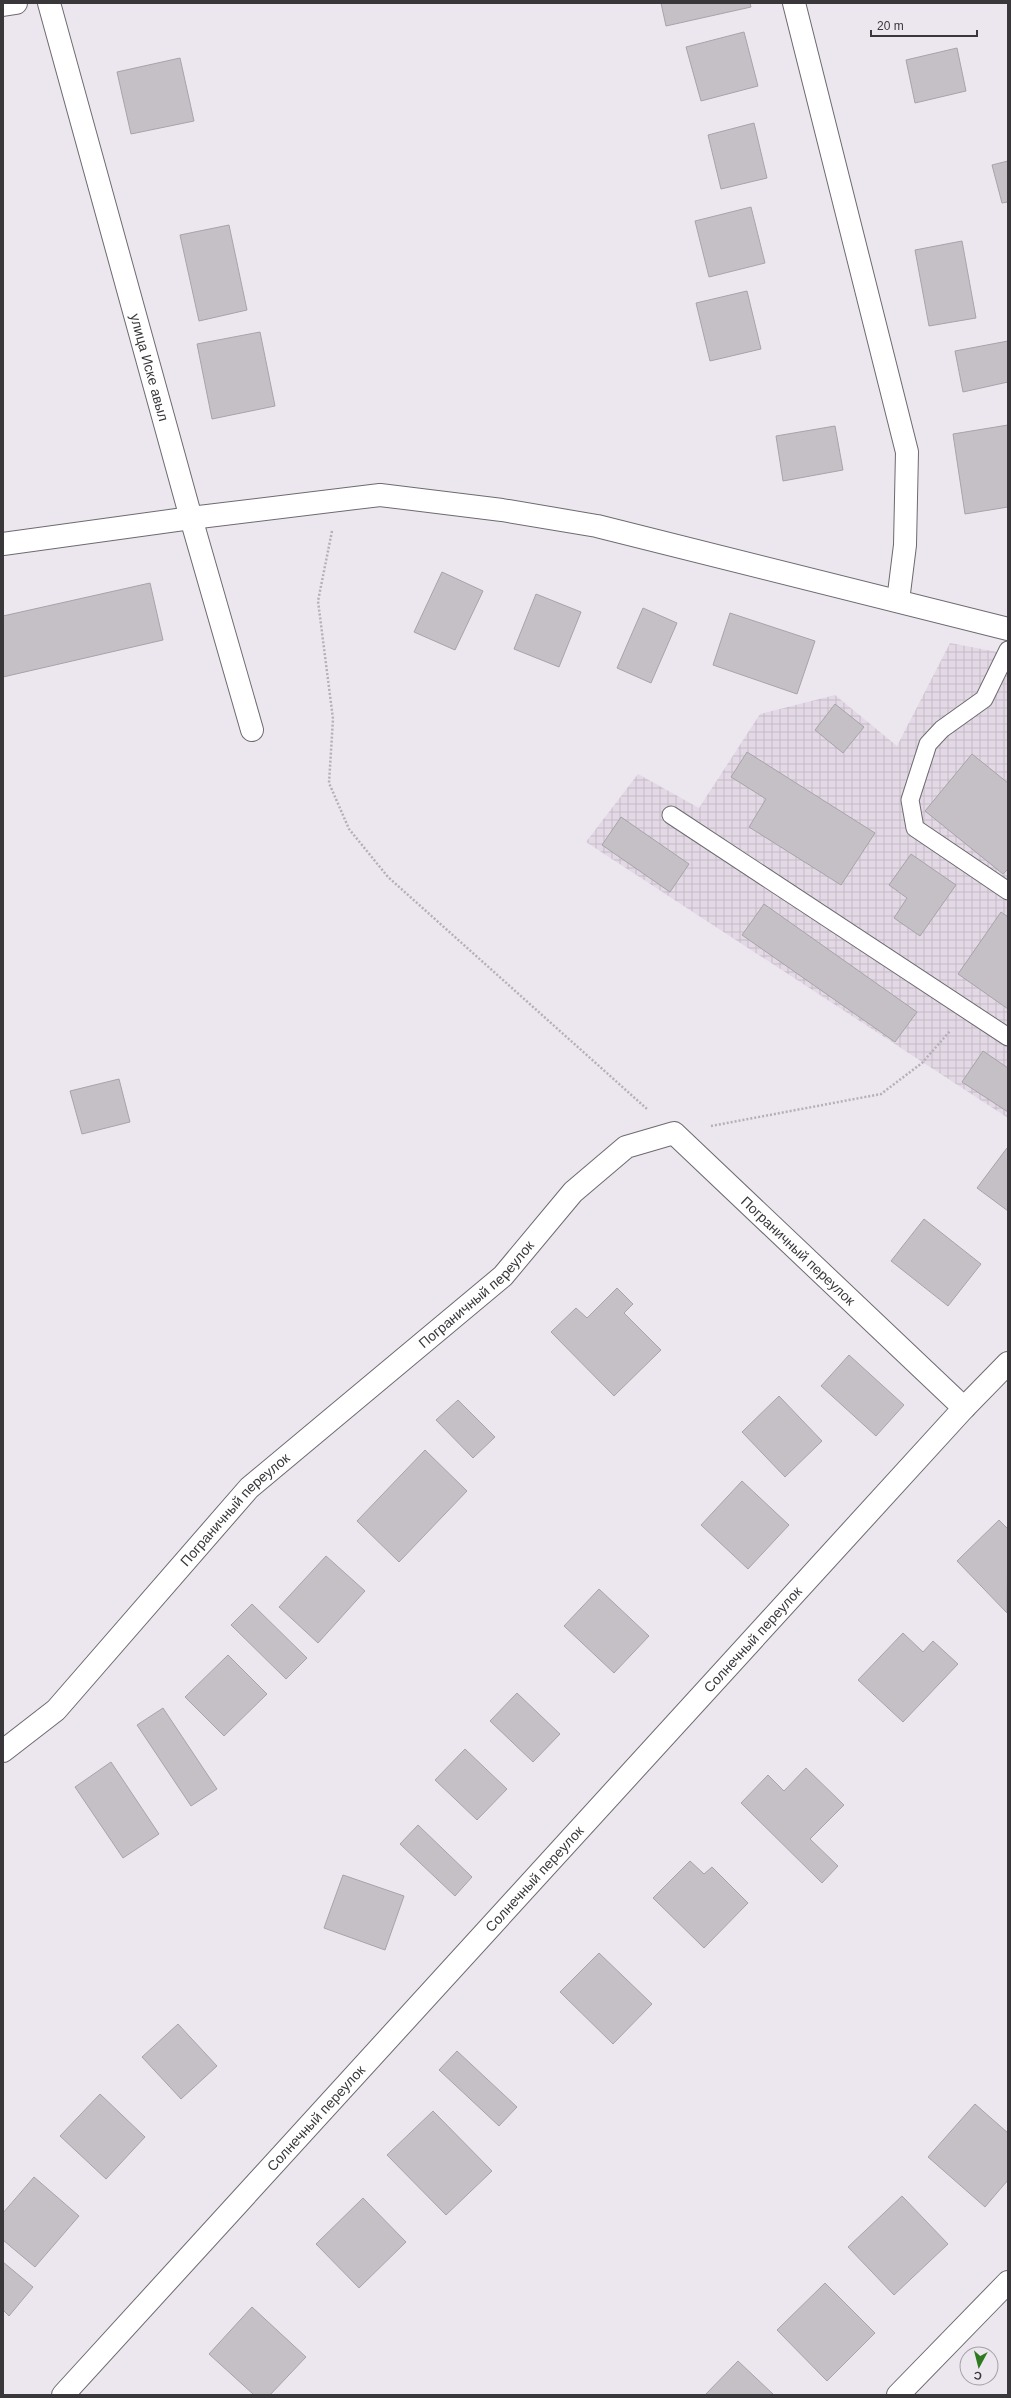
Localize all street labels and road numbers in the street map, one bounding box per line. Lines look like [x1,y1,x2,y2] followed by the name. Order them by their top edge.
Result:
[127,312,172,423] street label: улица Иске авыл
[738,1193,859,1309] street label: Пограничный переулок
[415,1237,537,1351] street label: Пограничный переулок
[177,1449,293,1569] street label: Пограничный переулок
[700,1583,806,1696] street label: Солнечный переулок
[482,1822,587,1935] street label: Солнечный переулок
[264,2061,369,2174] street label: Солнечный переулок

